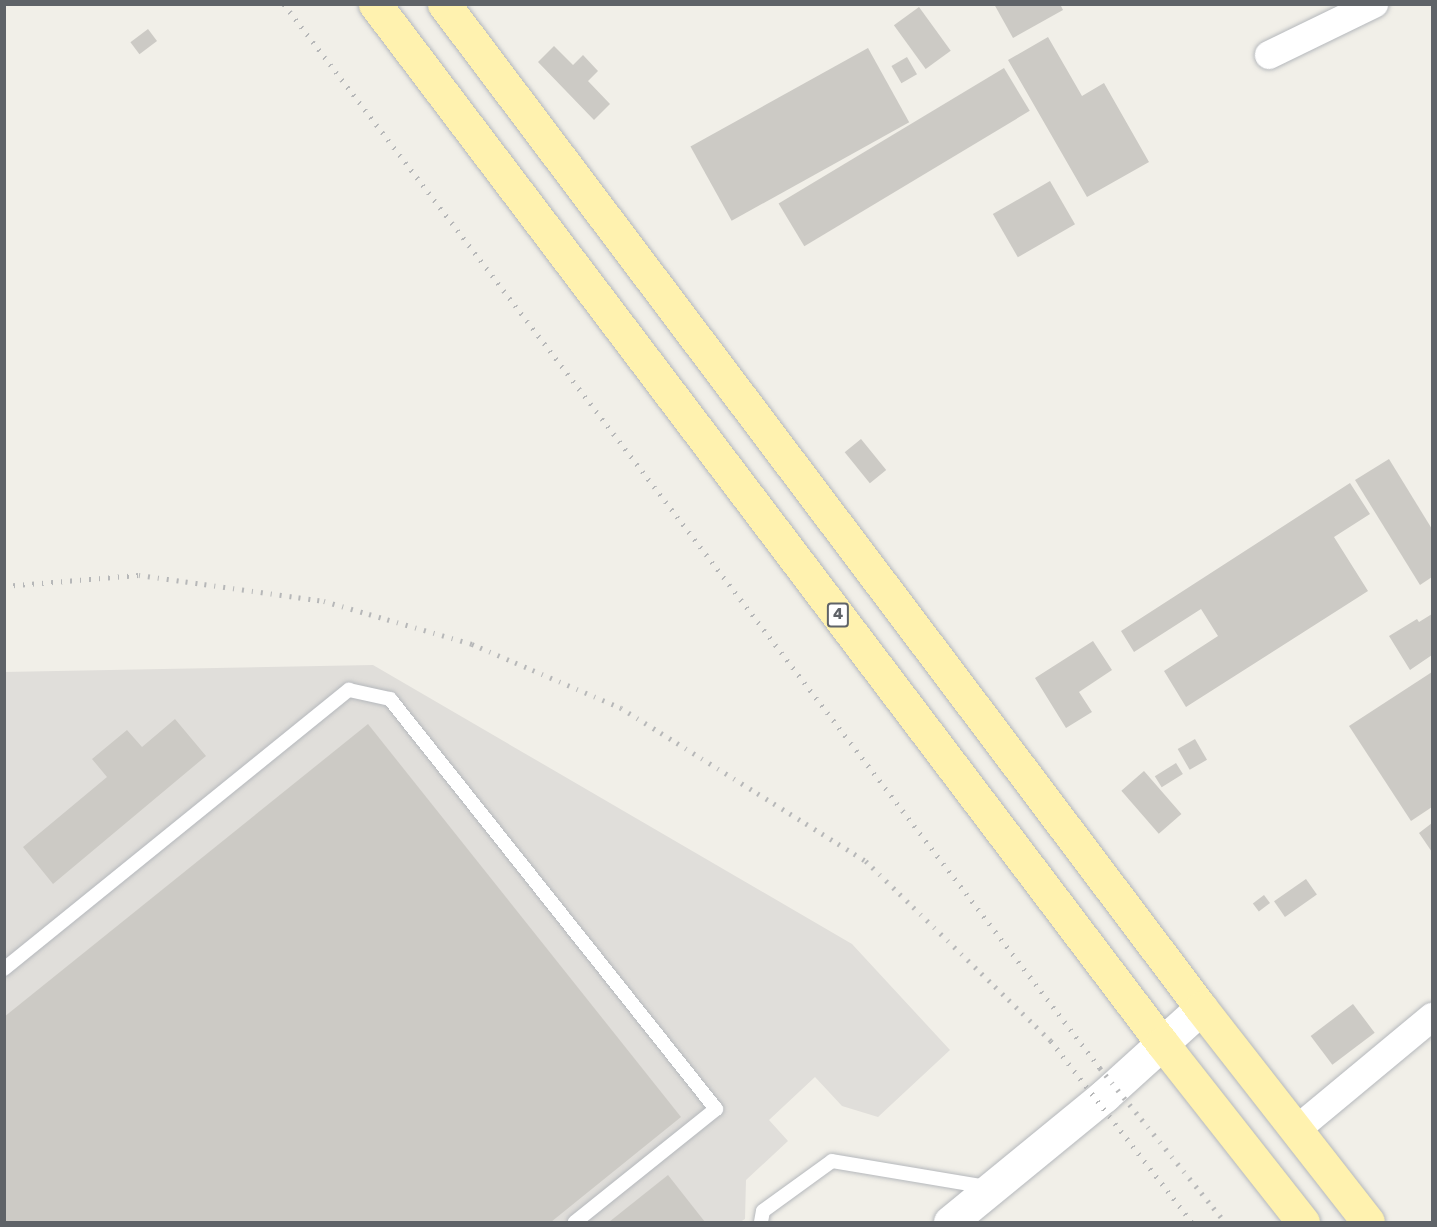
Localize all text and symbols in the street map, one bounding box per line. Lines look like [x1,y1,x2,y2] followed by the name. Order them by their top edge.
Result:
[826,603,850,627] road number: 4

